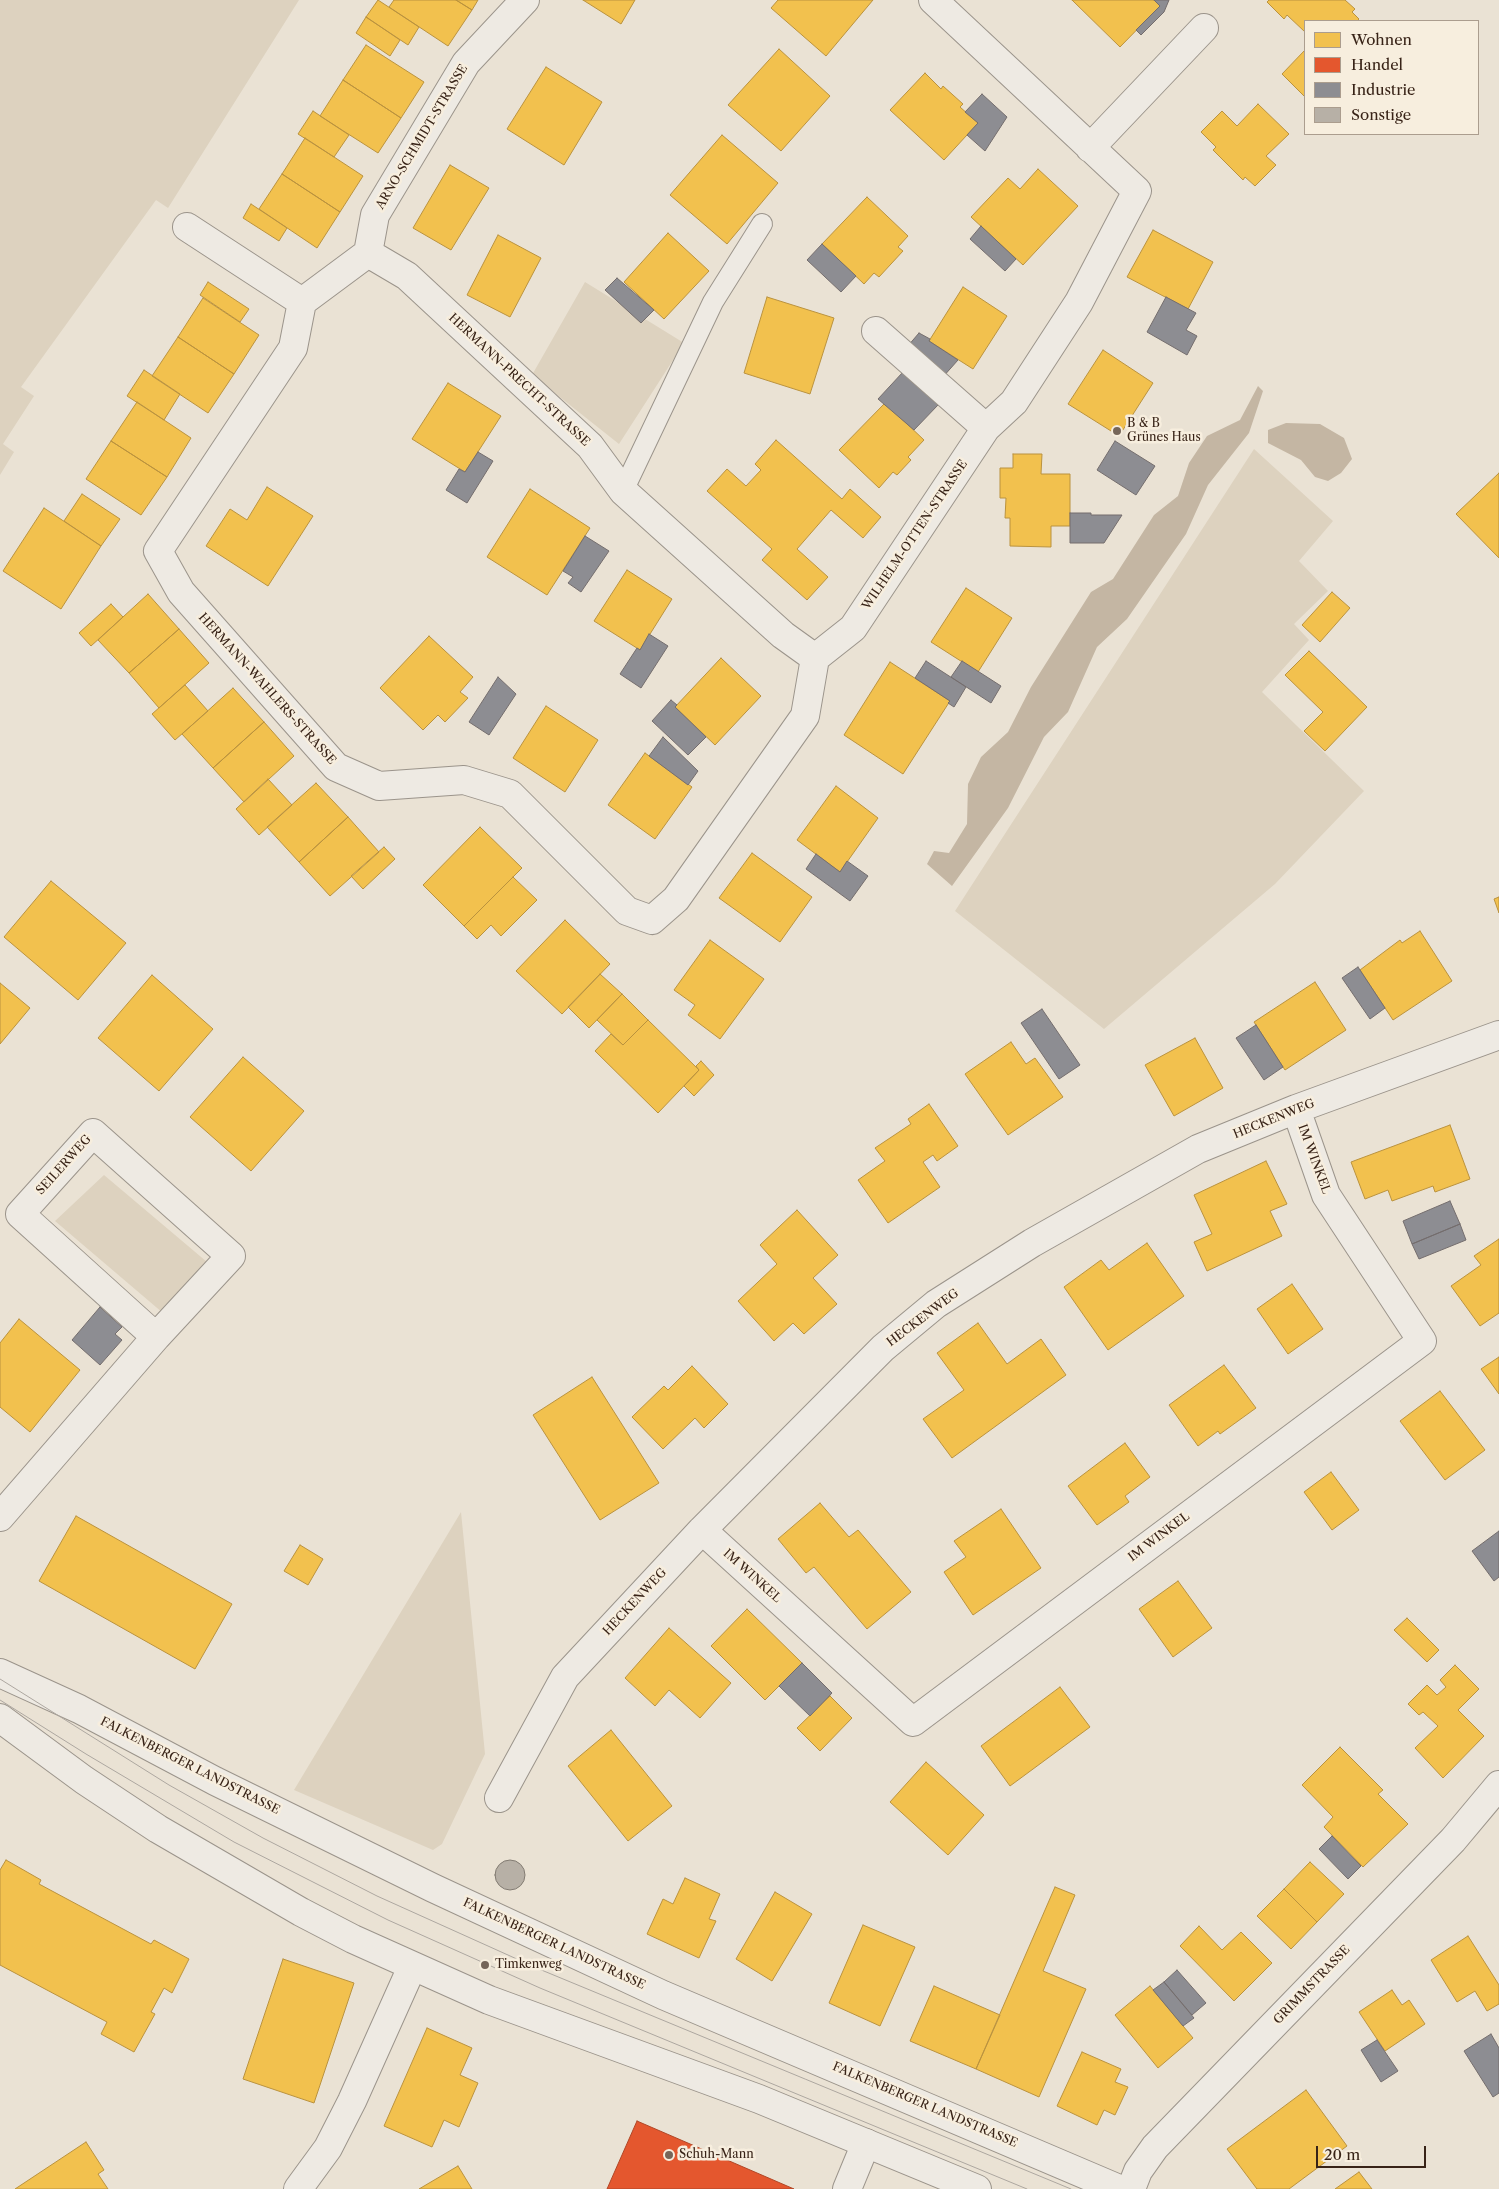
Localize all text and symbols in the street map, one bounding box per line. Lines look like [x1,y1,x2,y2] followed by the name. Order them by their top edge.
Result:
[1304,20,1479,135] legend
[1351,30,1412,49] text: Wohnen
[1351,55,1403,74] text: Handel
[373,62,471,212] street label: ARNO-SCHMIDT-STRASSE
[1351,80,1415,99] text: Industrie
[1351,105,1411,124] text: Sonstige
[445,311,593,449] street label: HERMANN-PRECHT-STRASSE
[1127,417,1201,445] place label: B & B Grünes Haus
[1111,425,1123,437] marker: B & B Grünes Haus
[859,457,971,613] street label: WILHELM-OTTEN-STRASSE
[195,610,339,768] street label: HERMANN-WAHLERS-STRASSE
[1231,1096,1317,1142] street label: HECKENWEG
[1295,1122,1333,1196] street label: IM WINKEL
[33,1132,95,1198] street label: SEILERWEG
[884,1286,962,1350] street label: HECKENWEG
[1126,1509,1192,1565] street label: IM WINKEL
[720,1546,784,1606] street label: IM WINKEL
[600,1565,670,1639] street label: HECKENWEG
[98,1714,282,1818] street label: FALKENBERGER LANDSTRASSE
[461,1895,647,1993] street label: FALKENBERGER LANDSTRASSE
[1271,1943,1353,2027] street label: GRIMMSTRASSE
[495,1958,562,1972] place label: Timkenweg
[479,1959,491,1971] marker: Timkenweg
[830,2059,1020,2151] street label: FALKENBERGER LANDSTRASSE
[1319,2136,1429,2168] scale bar
[1324,2145,1360,2164] text: 20 m
[679,2148,754,2162] place label: Schuh-Mann
[663,2149,675,2161] marker: Schuh-Mann

